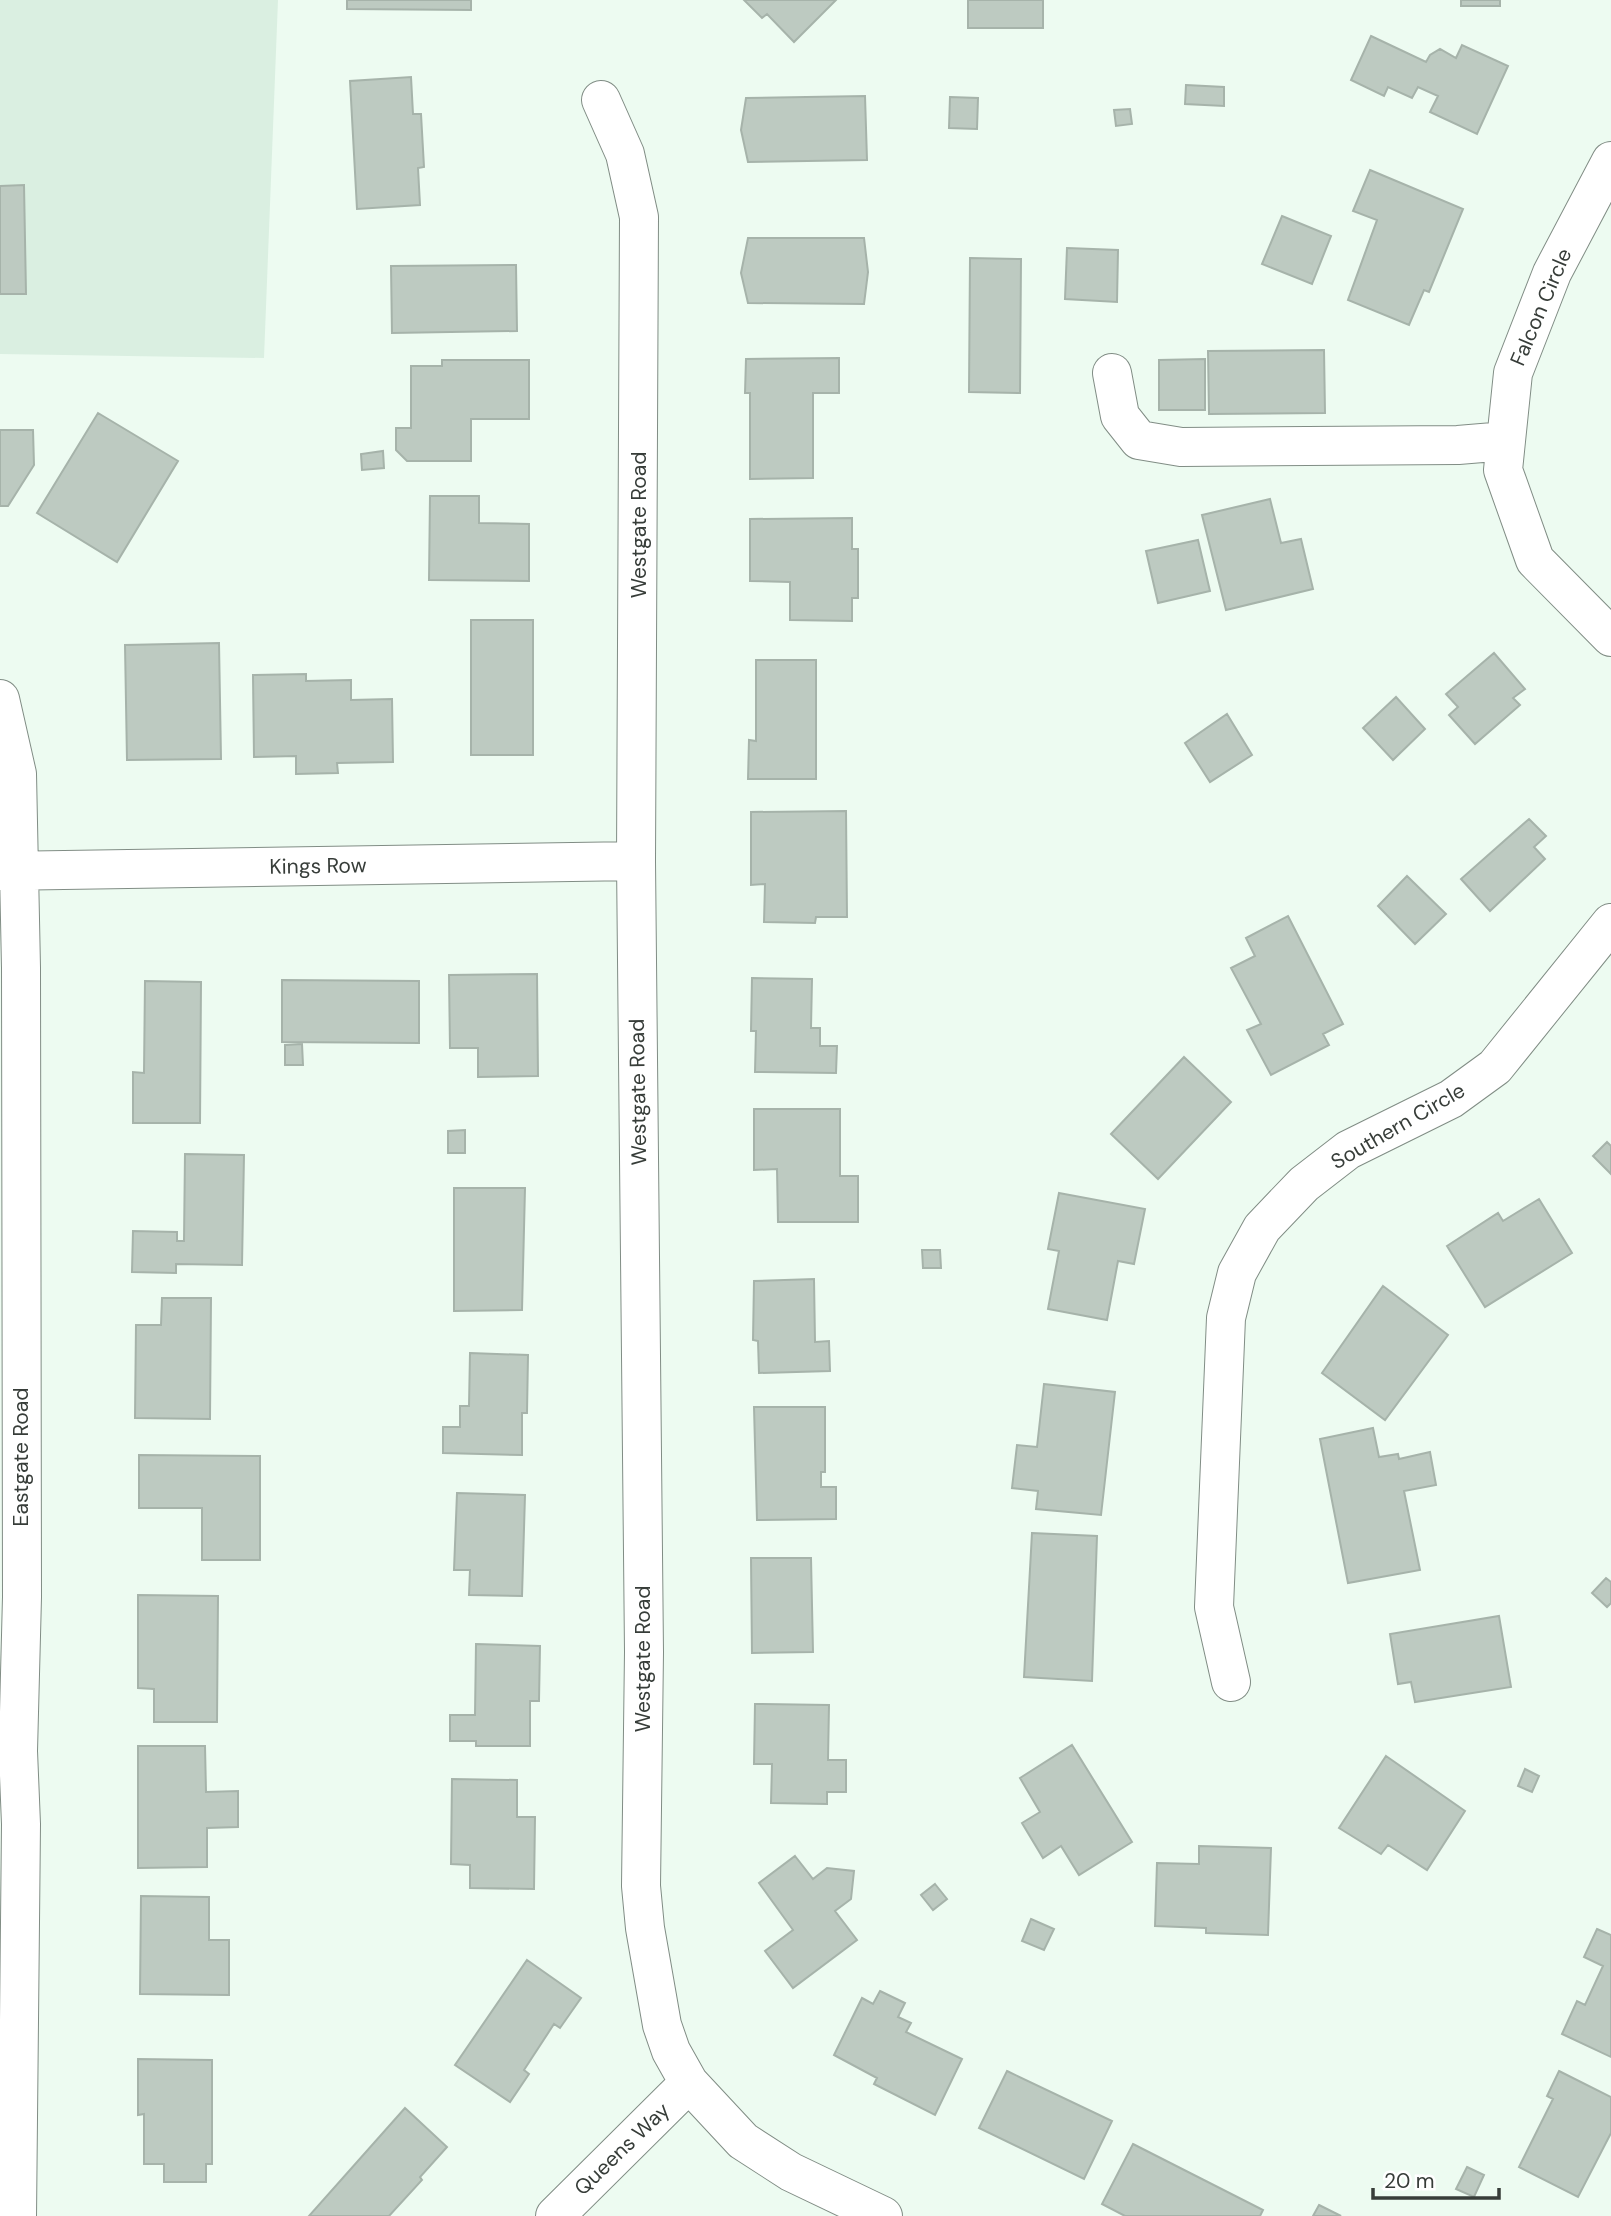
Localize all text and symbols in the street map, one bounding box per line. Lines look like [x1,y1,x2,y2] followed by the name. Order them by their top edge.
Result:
[1504,244,1578,370] street label: Falcon Circle
[625,452,653,598] street label: Westgate Road
[269,851,367,881] street label: Kings Row
[623,1018,653,1166] street label: Westgate Road
[1326,1076,1470,1176] street label: Southern Circle
[7,1388,35,1526] street label: Eastgate Road
[629,1586,657,1732] street label: Westgate Road
[568,2096,676,2202] street label: Queens Way
[1373,2156,1499,2200] scale bar
[1384,2167,1435,2195] text: 20 m

